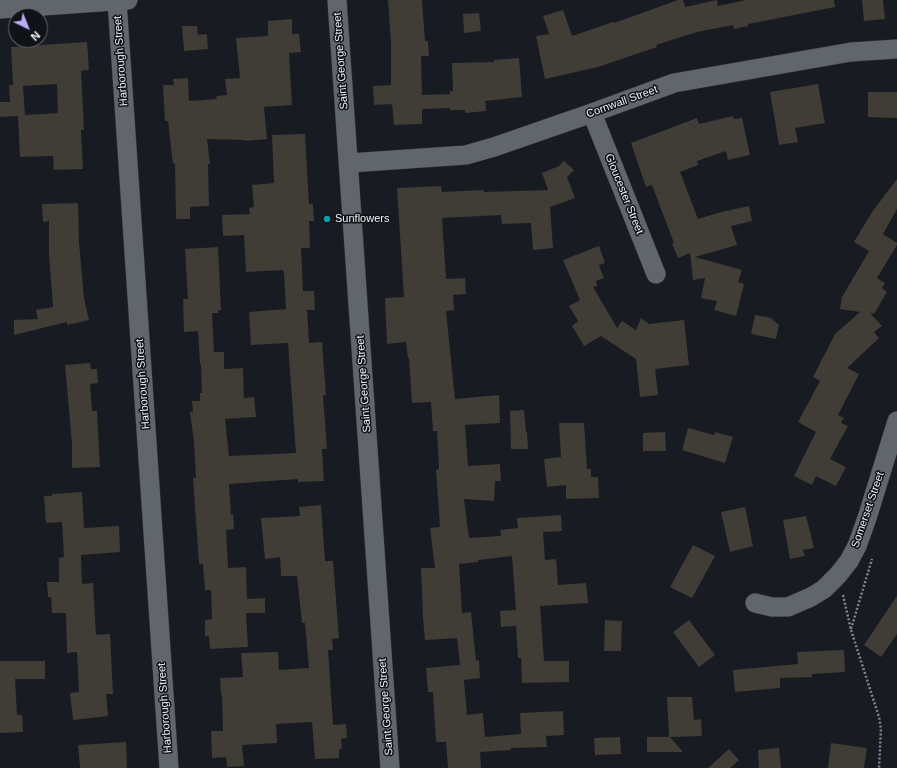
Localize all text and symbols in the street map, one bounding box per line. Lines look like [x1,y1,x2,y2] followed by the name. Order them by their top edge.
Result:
[8,8,48,48] north arrow
[331,12,351,110] street label: Saint George Street
[111,15,131,107] street label: Harborough Street
[29,29,43,43] text: N
[584,83,660,121] street label: Cornwall Street
[602,152,646,236] street label: Gloucester Street
[335,212,389,226] place label: Sunflowers
[322,214,332,224] marker: Sunflowers
[354,335,374,433] street label: Saint George Street
[133,338,153,430] street label: Harborough Street
[849,470,887,550] street label: Somerset Street
[376,658,396,756] street label: Saint George Street
[155,662,175,754] street label: Harborough Street

